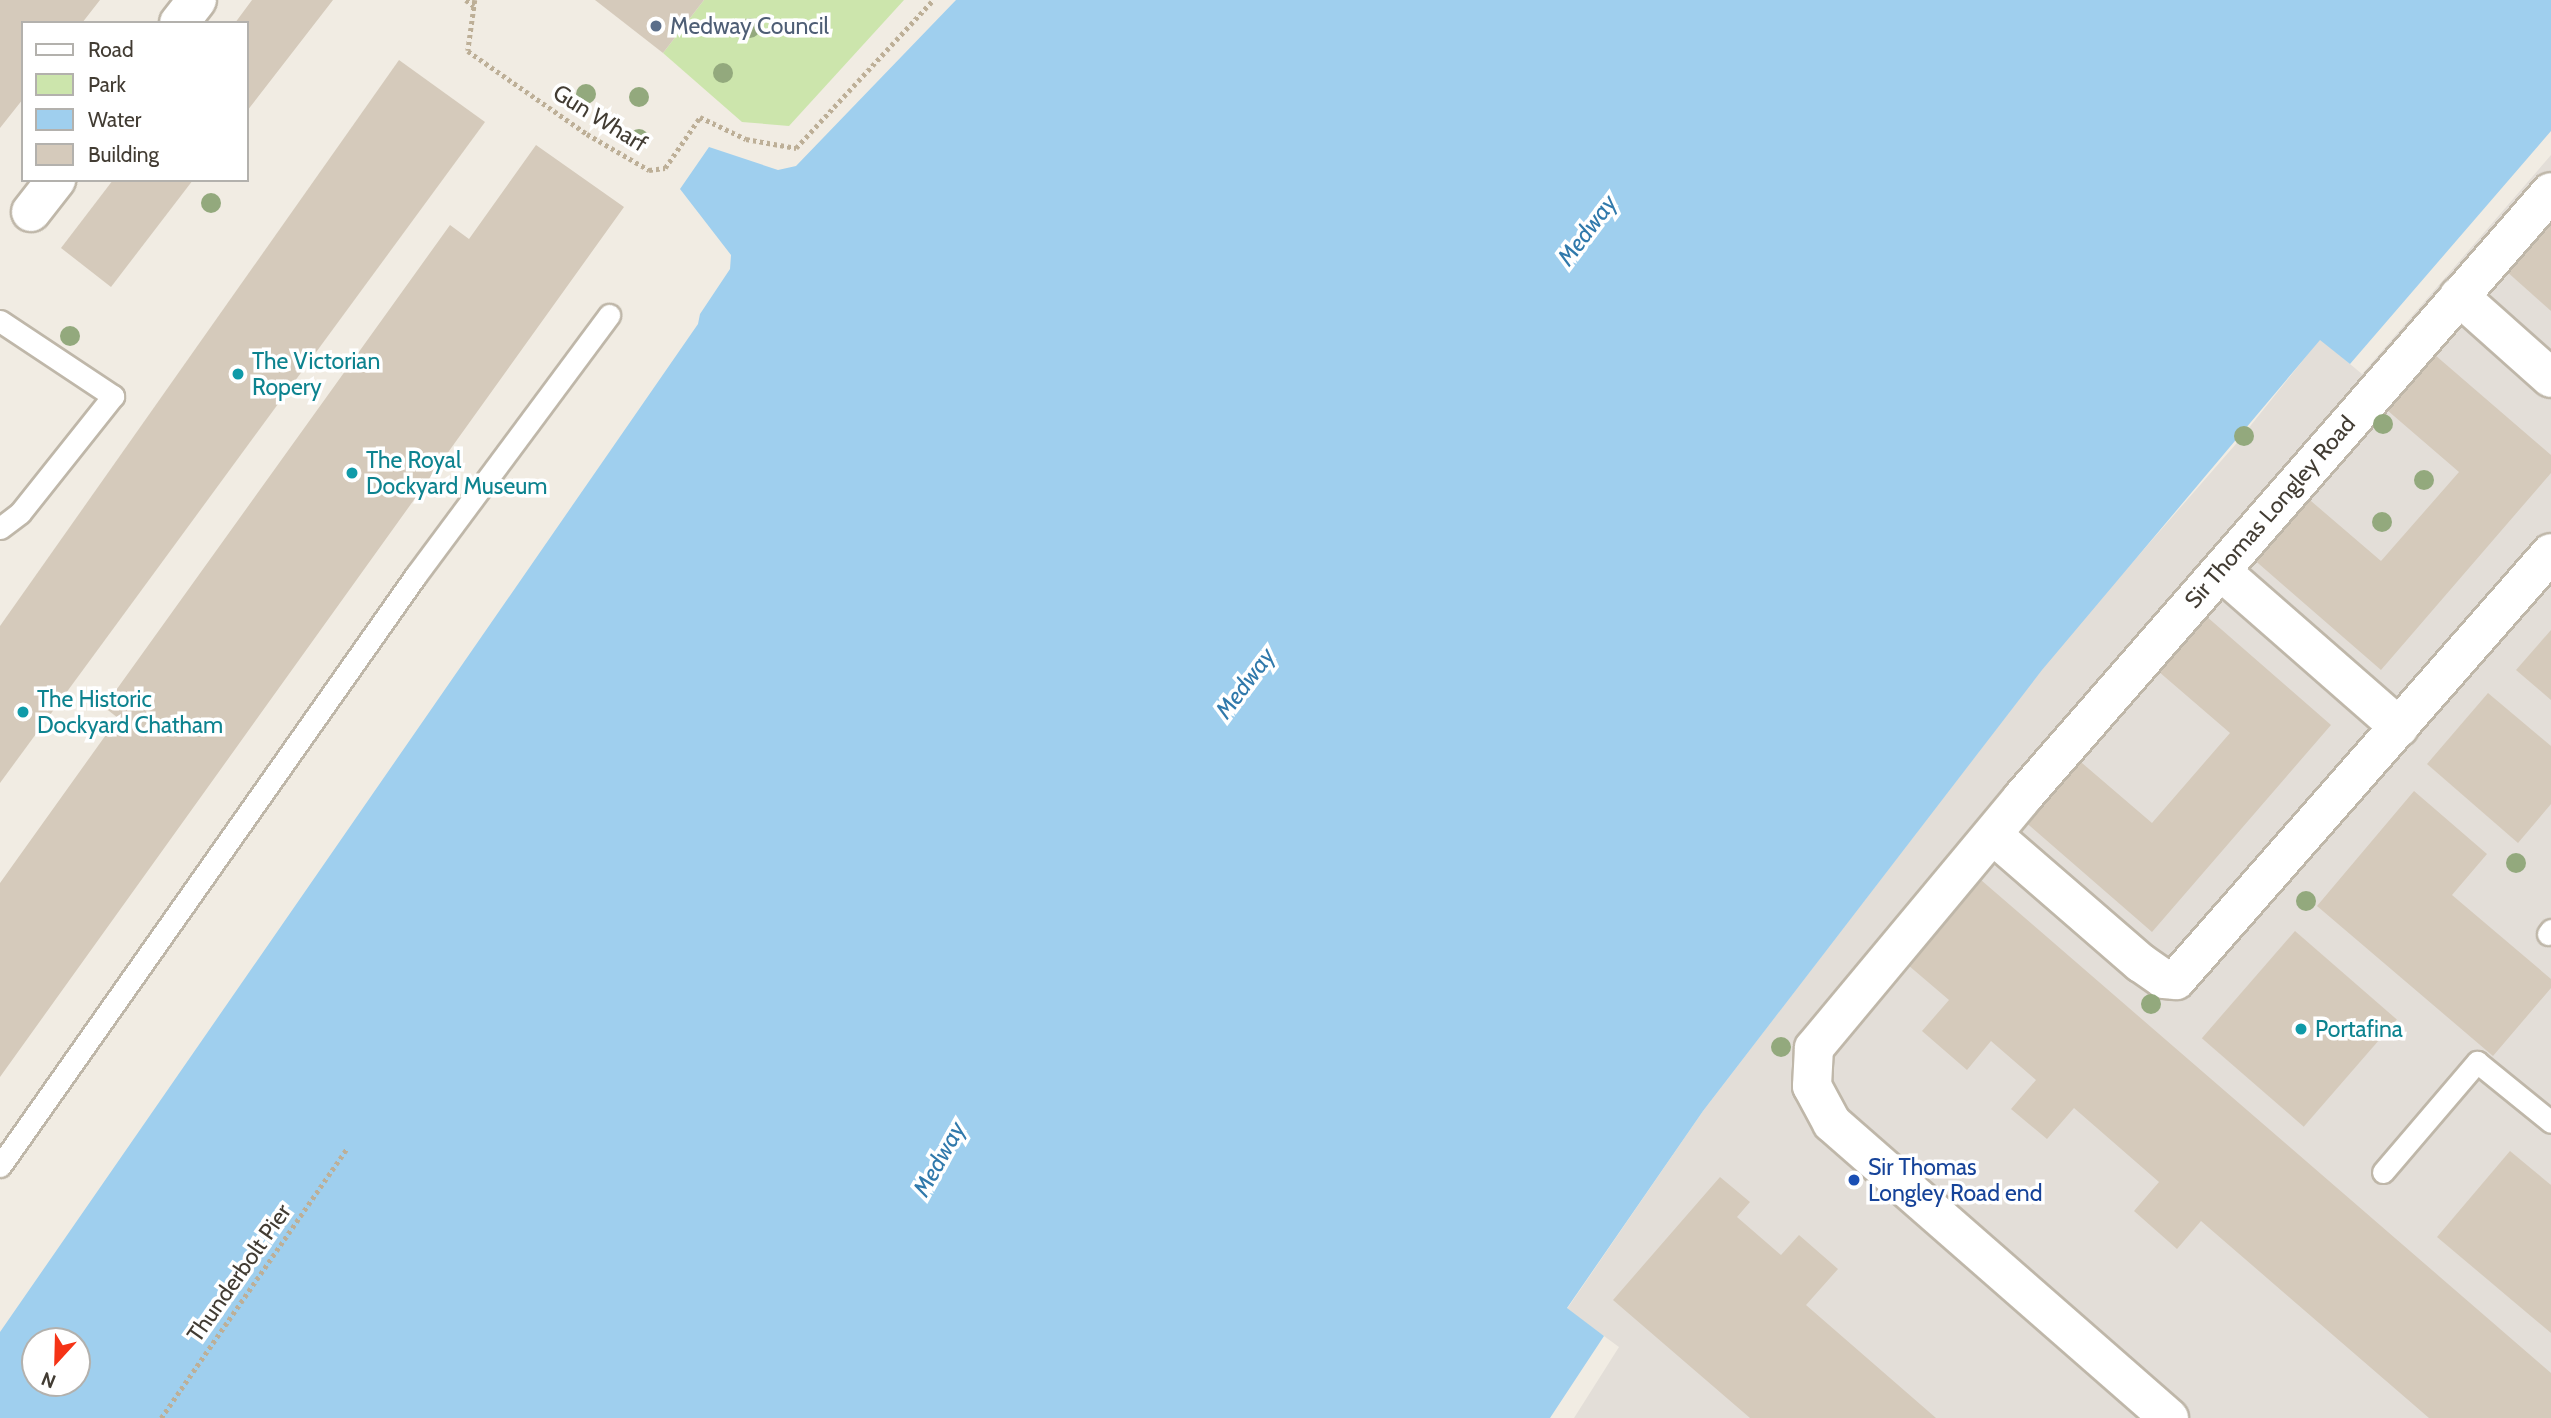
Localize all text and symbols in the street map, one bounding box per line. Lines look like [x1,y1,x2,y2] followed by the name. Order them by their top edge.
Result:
[670,12,829,40] place label: Medway Council
[648,18,664,34] marker: Medway Council
[21,21,248,182] legend
[88,37,134,62] text: Road
[88,72,126,97] text: Park
[548,78,652,158] street label: Gun Wharf
[88,107,141,132] text: Water
[88,142,159,167] text: Building
[1551,189,1623,271] water label: Medway
[252,347,380,401] place label: The Victorian Ropery
[230,366,246,382] marker: The Victorian Ropery
[2179,410,2361,614] street label: Sir Thomas Longley Road
[366,446,547,500] place label: The Royal Dockyard Museum
[344,465,360,481] marker: The Royal Dockyard Museum
[1209,642,1281,724] water label: Medway
[37,685,223,739] place label: The Historic Dockyard Chatham
[15,704,31,720] marker: The Historic Dockyard Chatham
[2315,1015,2403,1043] place label: Portafina
[2293,1021,2309,1037] marker: Portafina
[907,1117,971,1201] water label: Medway
[1868,1153,2042,1207] place label: Sir Thomas Longley Road end
[1846,1172,1862,1188] marker: Sir Thomas Longley Road end
[181,1199,297,1347] street label: Thunderbolt Pier
[21,1327,91,1397] north arrow
[38,1367,59,1393] text: N

